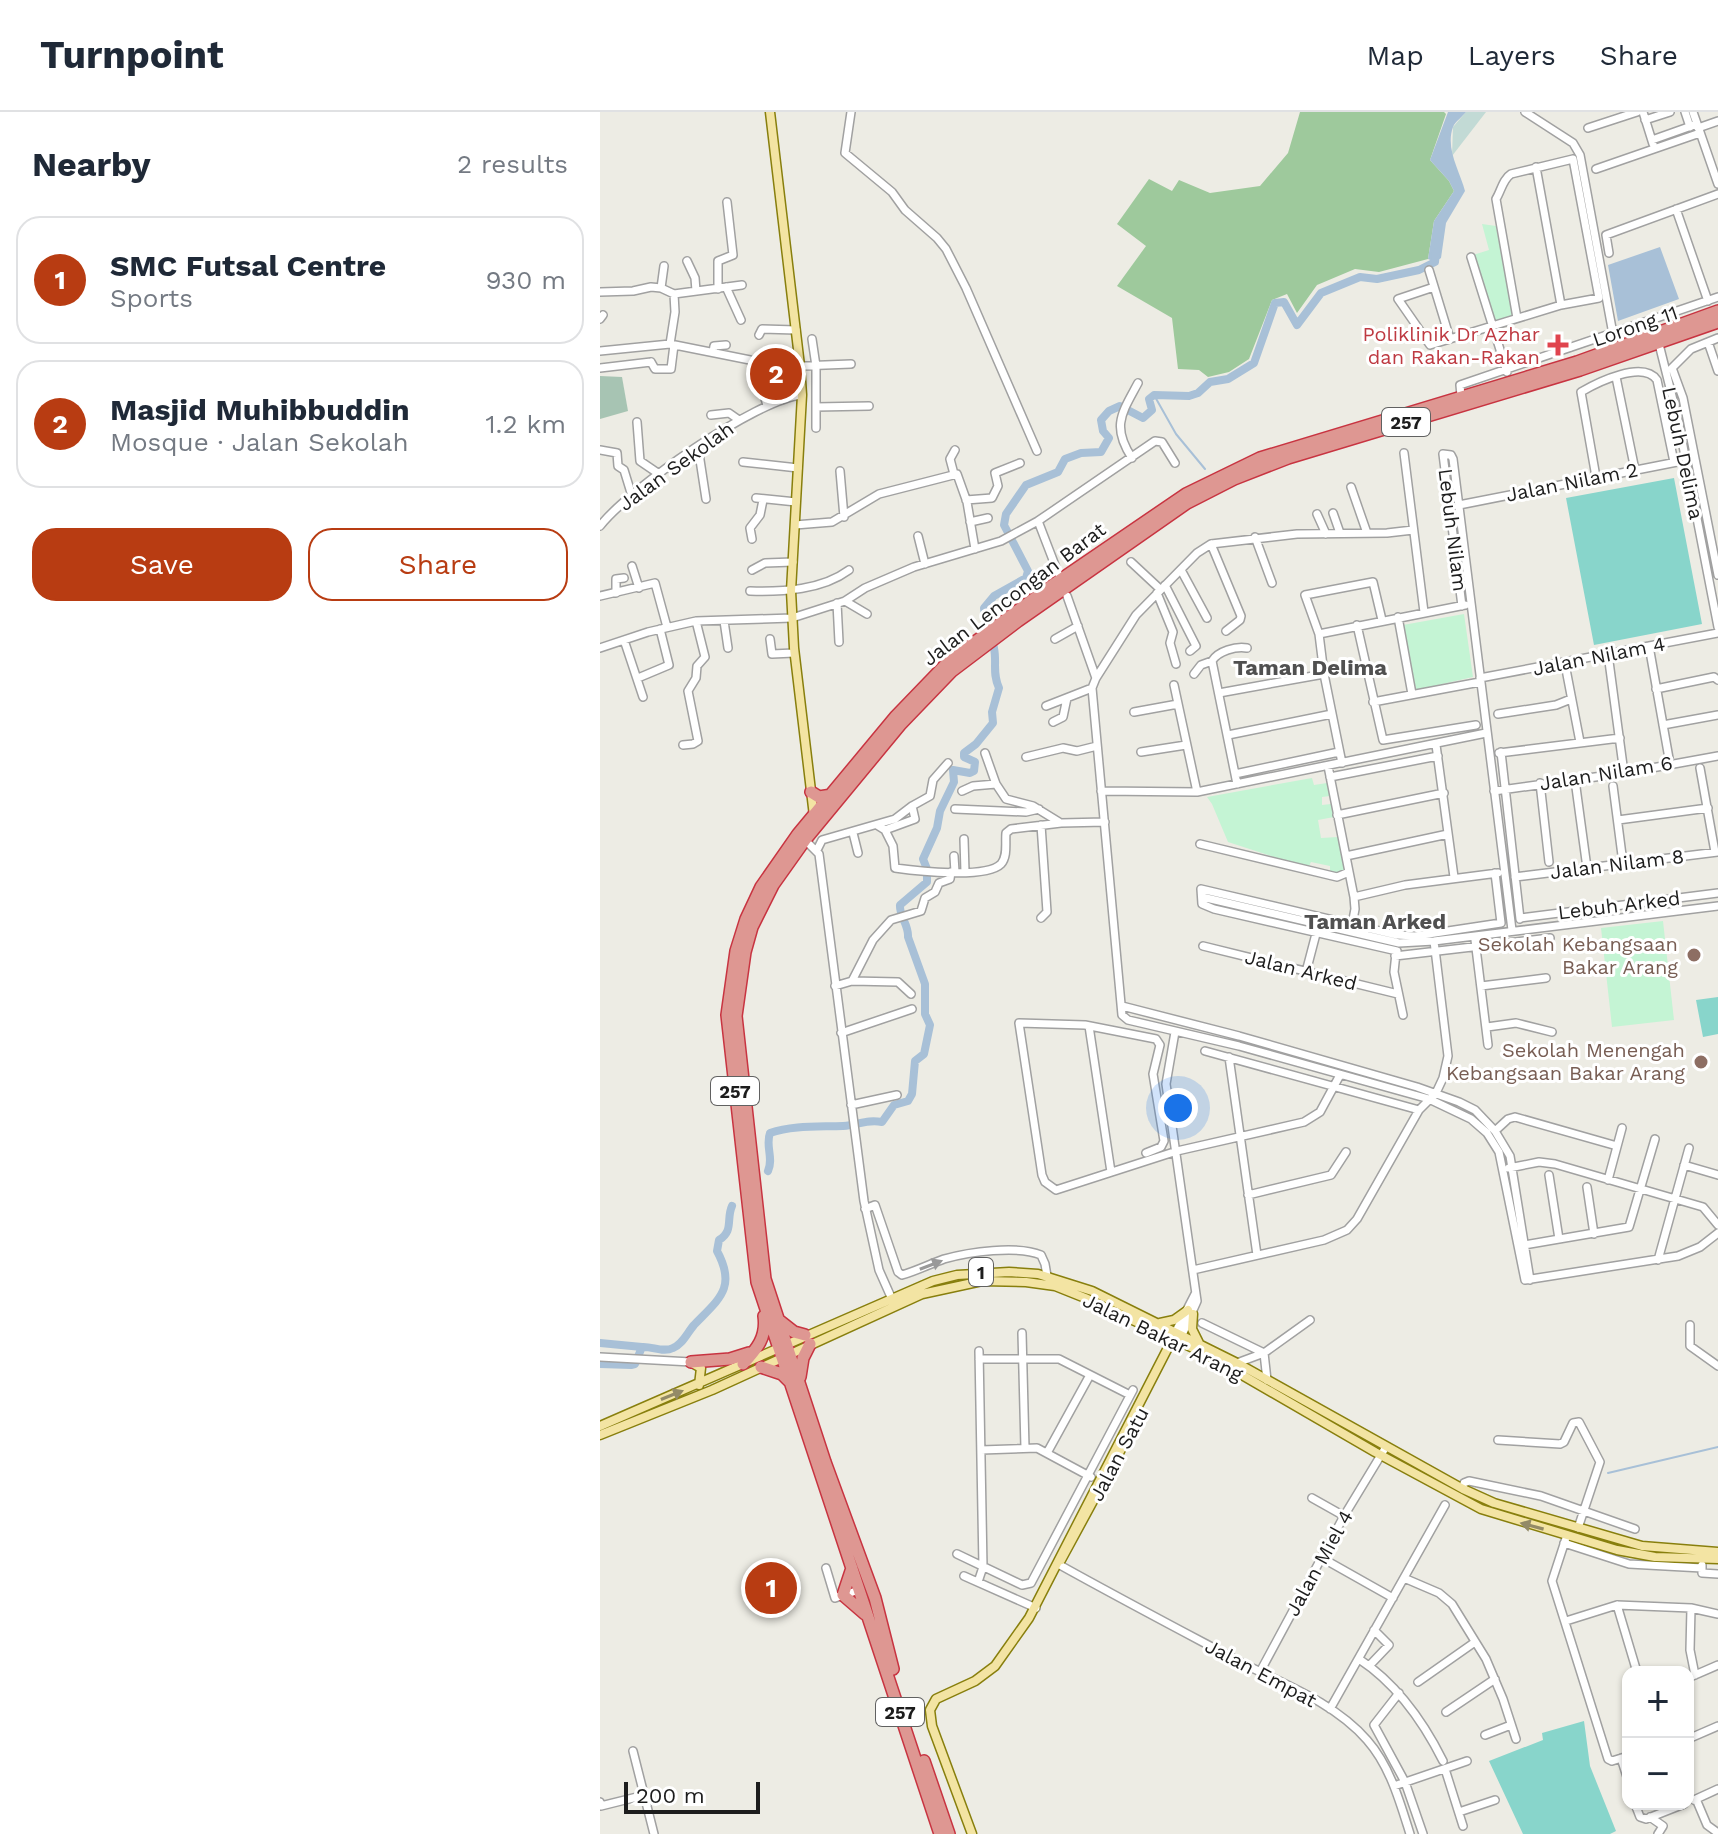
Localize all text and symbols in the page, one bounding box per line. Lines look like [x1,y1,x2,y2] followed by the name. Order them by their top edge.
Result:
[40,33,224,77] text: Turnpoint
[1367,39,1424,72] text: Map
[1468,39,1556,72] text: Layers
[1600,39,1678,72] text: Share
[32,144,151,184] text: Nearby
[457,149,568,179] text: 2 results
[110,248,386,283] text: SMC Futsal Centre
[54,265,66,295] text: 1
[486,265,566,295] text: 930 m
[110,283,193,313] text: Sports
[1589,300,1681,352] street label: Lorong 11
[1363,322,1540,369] place label: Poliklinik Dr Azhar dan Rakan-Rakan
[1547,334,1569,356] marker: Poliklinik Dr Azhar dan Rakan-Rakan
[750,344,802,404] pin: 2
[1657,384,1709,522] street label: Lebuh Delima
[110,392,410,427] text: Masjid Muhibbuddin
[1382,408,1430,436] road number: 257
[52,409,68,439] text: 2
[485,409,566,439] text: 1.2 km
[614,416,738,516] street label: Jalan Sekolah
[110,427,409,457] text: Mosque · Jalan Sekolah
[1504,457,1640,507] street label: Jalan Nilam 2
[1434,467,1472,593] street label: Lebuh Nilam
[918,517,1111,671] street label: Jalan Lencongan Barat
[32,528,292,601] button: Save
[308,528,568,601] button: Share
[1531,631,1667,681] street label: Jalan Nilam 4
[1233,655,1387,680] district label: Taman Delima
[1538,751,1674,795] street label: Jalan Nilam 6
[1549,844,1685,884] street label: Jalan Nilam 8
[1557,886,1681,924] street label: Lebuh Arked
[1304,909,1446,934] district label: Taman Arked
[1478,932,1678,979] place label: Sekolah Kebangsaan Bakar Arang
[1243,945,1359,995] street label: Jalan Arked
[1685,946,1703,964] marker: Sekolah Kebangsaan Bakar Arang
[1446,1038,1685,1085] place label: Sekolah Menengah Kebangsaan Bakar Arang
[1692,1053,1710,1071] marker: Sekolah Menengah Kebangsaan Bakar Arang
[711,1077,759,1105] road number: 257
[1158,1088,1198,1128] your location
[919,1258,943,1271] one-way arrow
[969,1258,993,1286] road number: 1
[1079,1288,1247,1386] street label: Jalan Bakar Arang
[660,1388,684,1401] one-way arrow
[1084,1403,1154,1505] street label: Jalan Satu
[1280,1506,1358,1620] street label: Jalan Miel 4
[1520,1519,1545,1531] one-way arrow
[745,1558,797,1618] pin: 1
[1201,1634,1321,1713] street label: Jalan Empat
[1622,1666,1694,1810] map controls
[1622,1666,1694,1738] button: +
[876,1698,924,1726] road number: 257
[1622,1738,1694,1810] button: −
[624,1778,760,1814] scale bar
[636,1783,705,1808] text: 200 m

